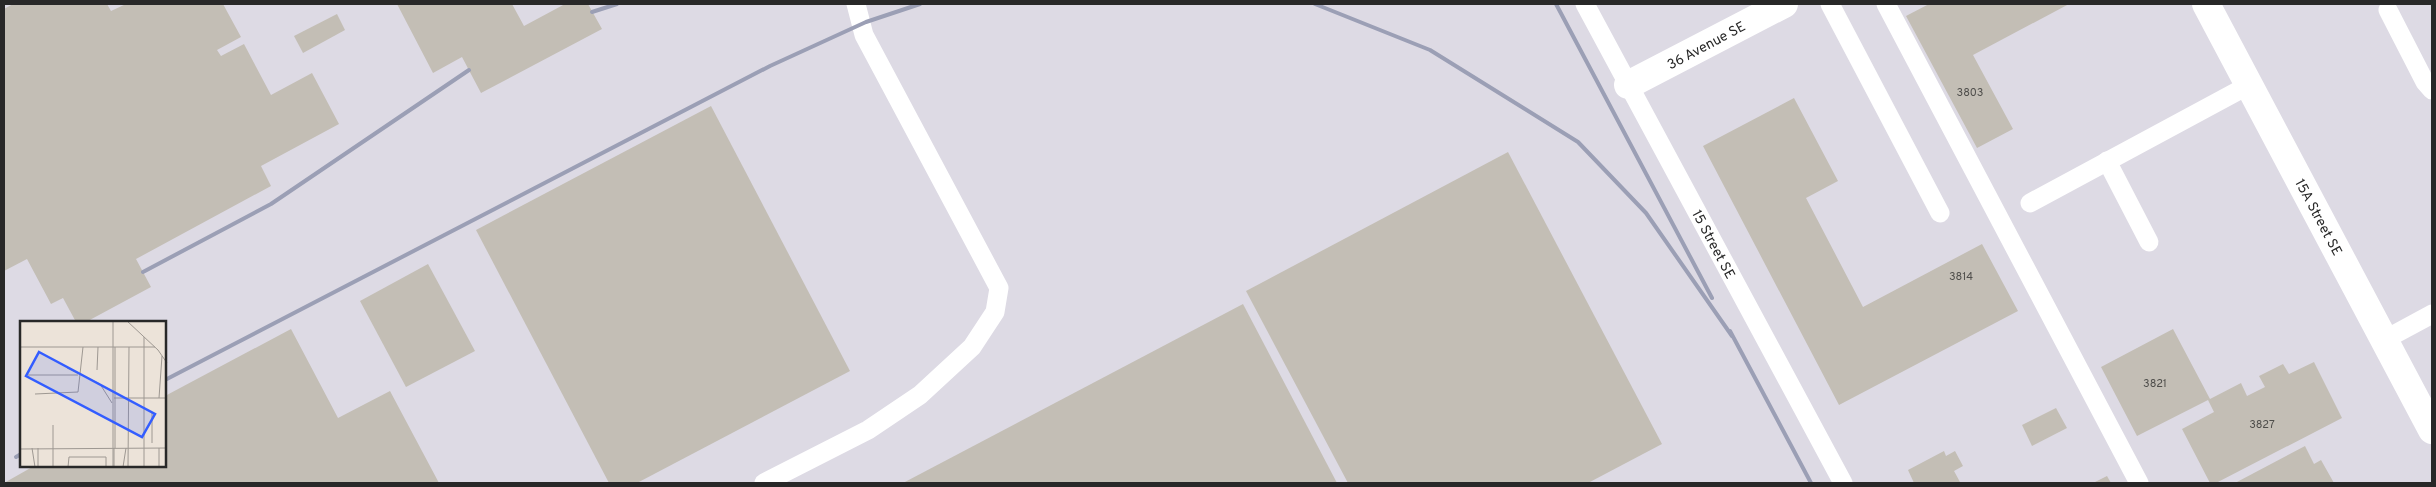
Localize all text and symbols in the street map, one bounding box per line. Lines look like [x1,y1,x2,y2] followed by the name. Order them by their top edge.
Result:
[1665,19,1749,74] street label: 36 Avenue SE
[1957,86,1983,100] house number: 3803
[2290,176,2345,259] street label: 15A Street SE
[1687,207,1738,282] street label: 15 Street SE
[1949,270,1973,284] house number: 3814
[20,321,166,467] inset map
[2143,377,2167,391] house number: 3821
[2249,418,2275,432] house number: 3827

